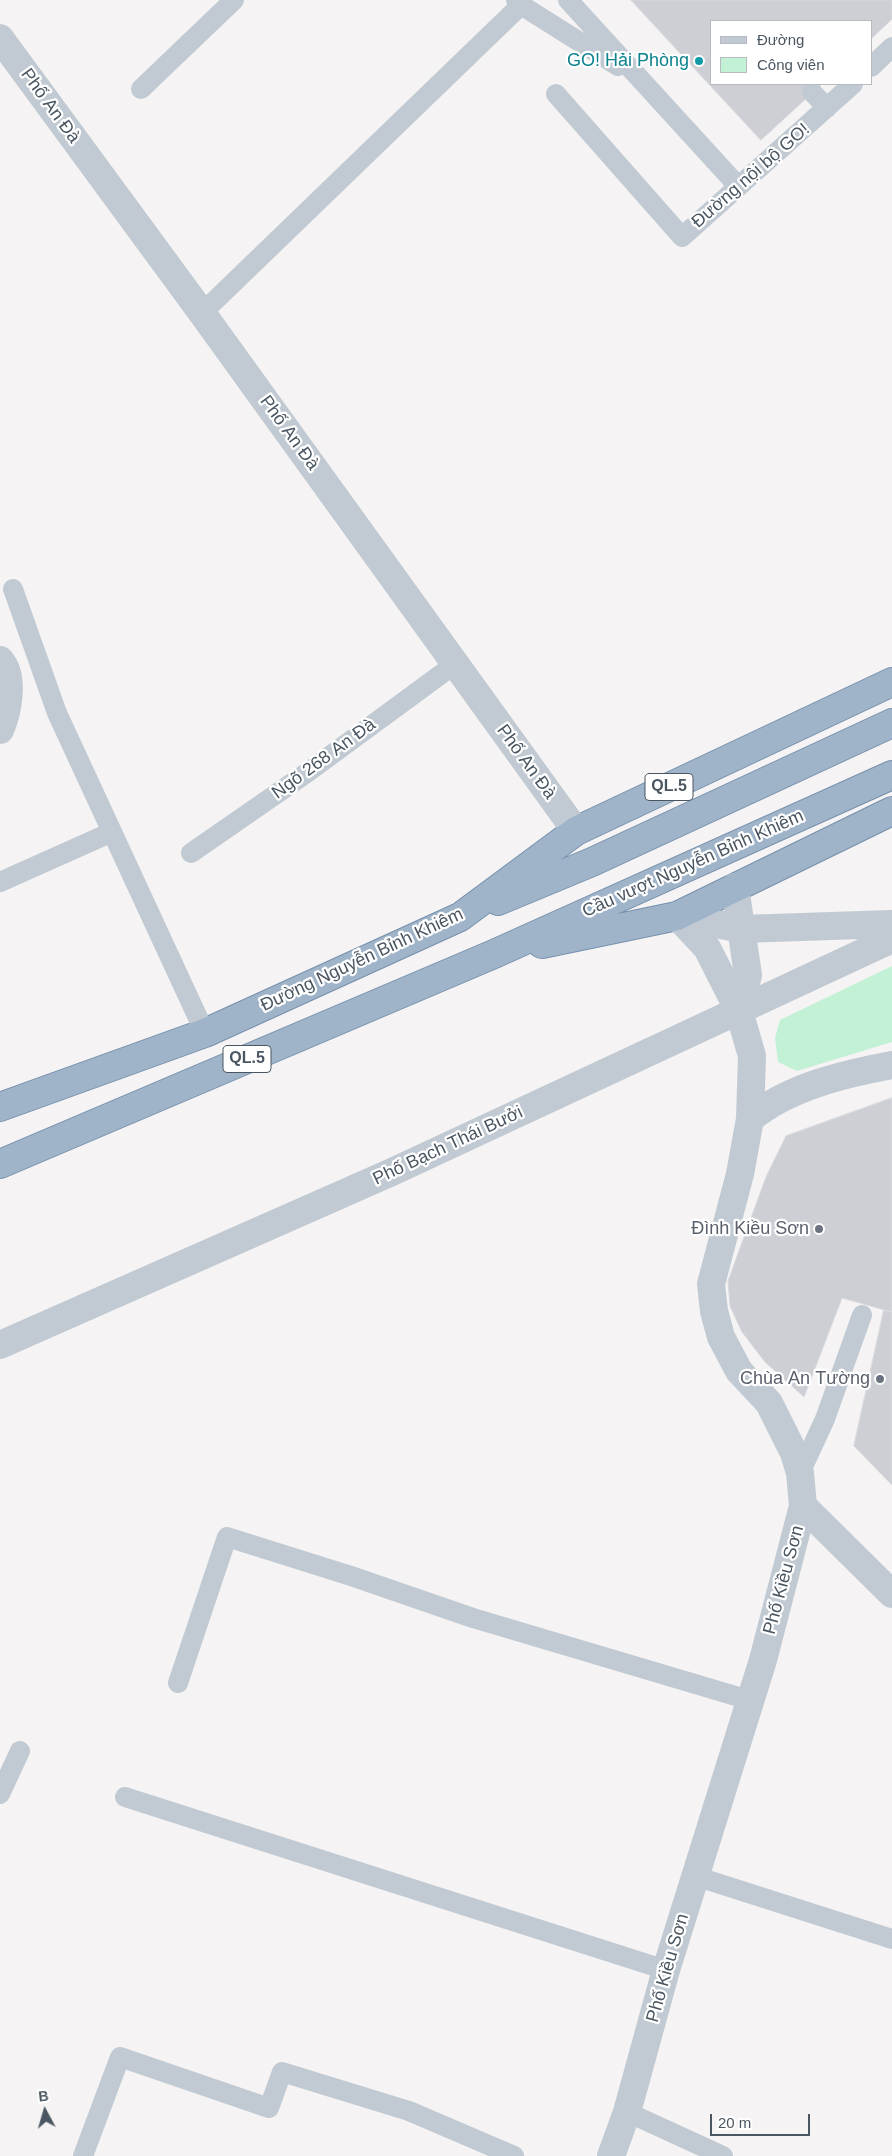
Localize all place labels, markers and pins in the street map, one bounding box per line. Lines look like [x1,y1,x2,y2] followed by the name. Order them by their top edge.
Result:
[567,50,689,72] place label: GO! Hải Phòng
[693,55,705,67] marker: GO! Hải Phòng
[691,1218,809,1240] place label: Đình Kiều Sơn
[813,1223,825,1235] marker: Đình Kiều Sơn
[740,1368,870,1390] place label: Chùa An Tường
[874,1373,886,1385] marker: Chùa An Tường

